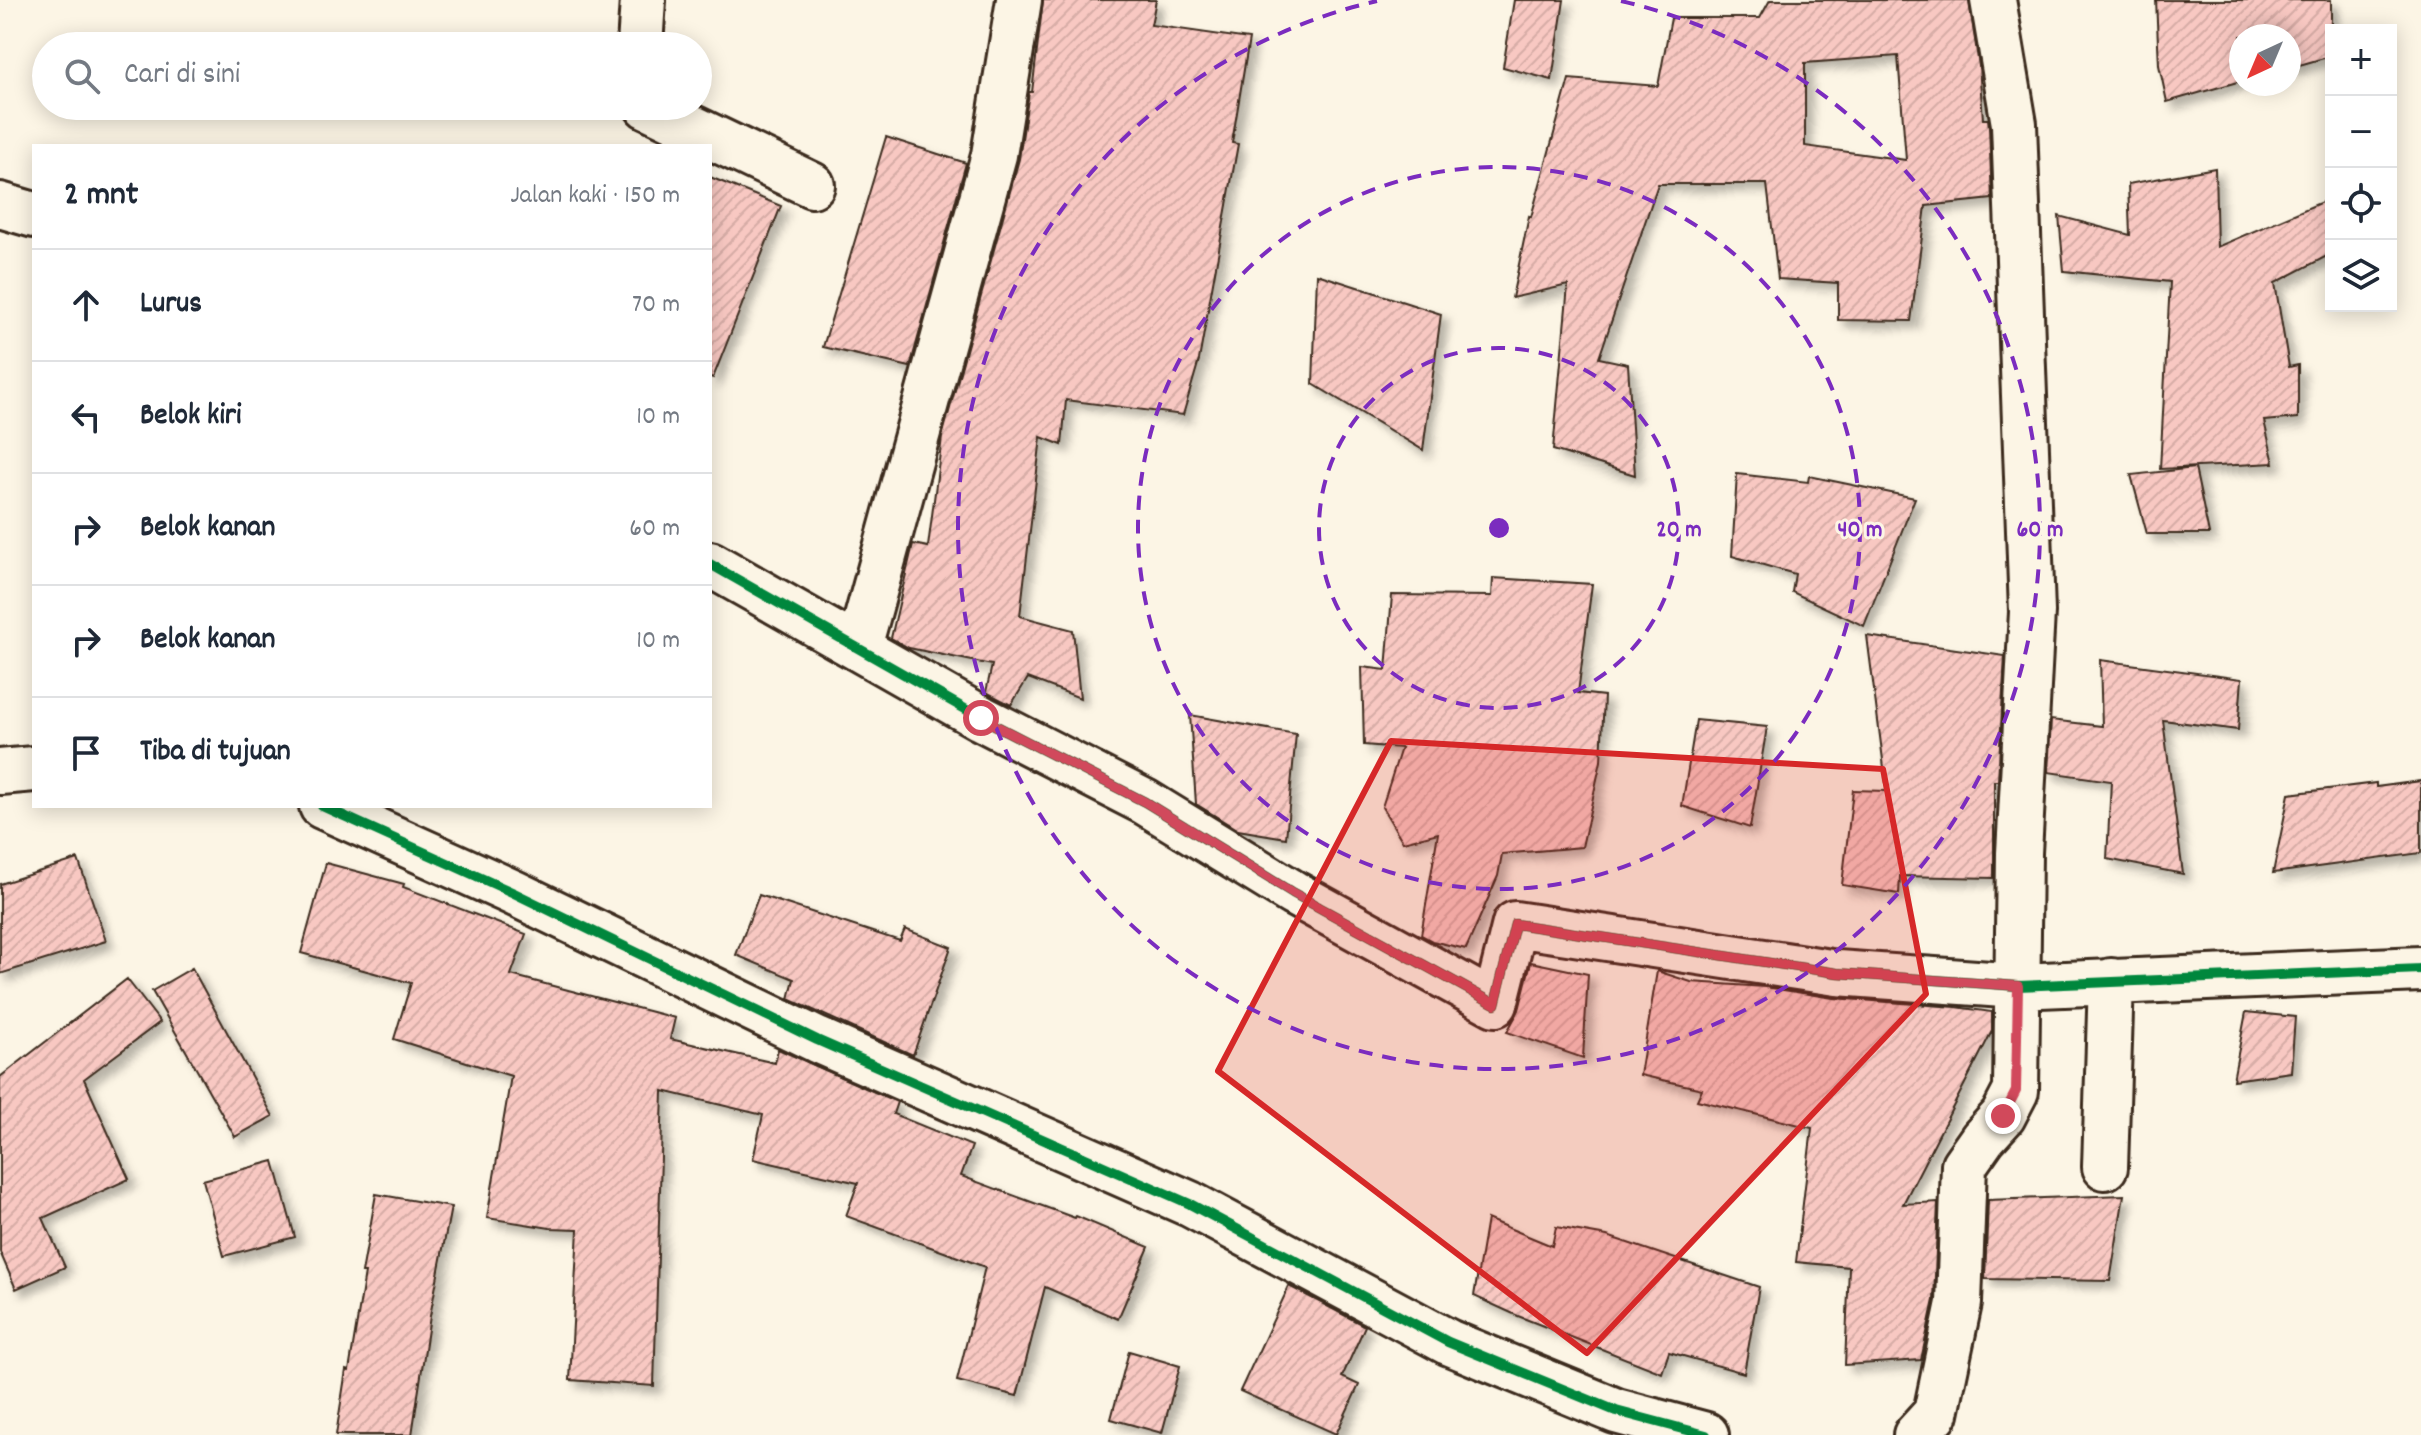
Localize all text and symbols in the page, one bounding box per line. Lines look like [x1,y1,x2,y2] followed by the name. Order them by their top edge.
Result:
[2229,24,2301,96] north arrow
[2325,24,2397,312] map controls
[2325,24,2397,96] button: +
[32,32,712,120] search box
[60,54,104,98] icon: search
[124,55,240,98] text: Cari di sini
[2325,96,2397,168] button: −
[2325,168,2397,240] button: locate
[64,172,138,221] text: 2 mnt
[510,178,680,215] text: Jalan kaki · 150 m
[2325,240,2397,312] button: layers
[64,283,108,327] icon: ahead
[140,284,202,327] text: Lurus
[632,287,680,324] text: 70 m
[64,395,108,439] icon: left
[140,396,242,439] text: Belok kiri
[636,399,680,436] text: 10 m
[64,507,108,551] icon: right
[140,508,275,551] text: Belok kanan
[629,511,680,548] text: 60 m
[1485,514,1513,542] centre of rings
[1656,514,1702,548] text: 20 m
[1837,514,1883,548] text: 40 m
[2017,514,2063,548] text: 60 m
[64,619,108,663] icon: right
[140,620,275,663] text: Belok kanan
[636,623,680,660] text: 10 m
[963,700,999,736] route start
[64,731,108,775] icon: arrive
[140,732,291,775] text: Tiba di tujuan
[1985,1098,2021,1134] route end

